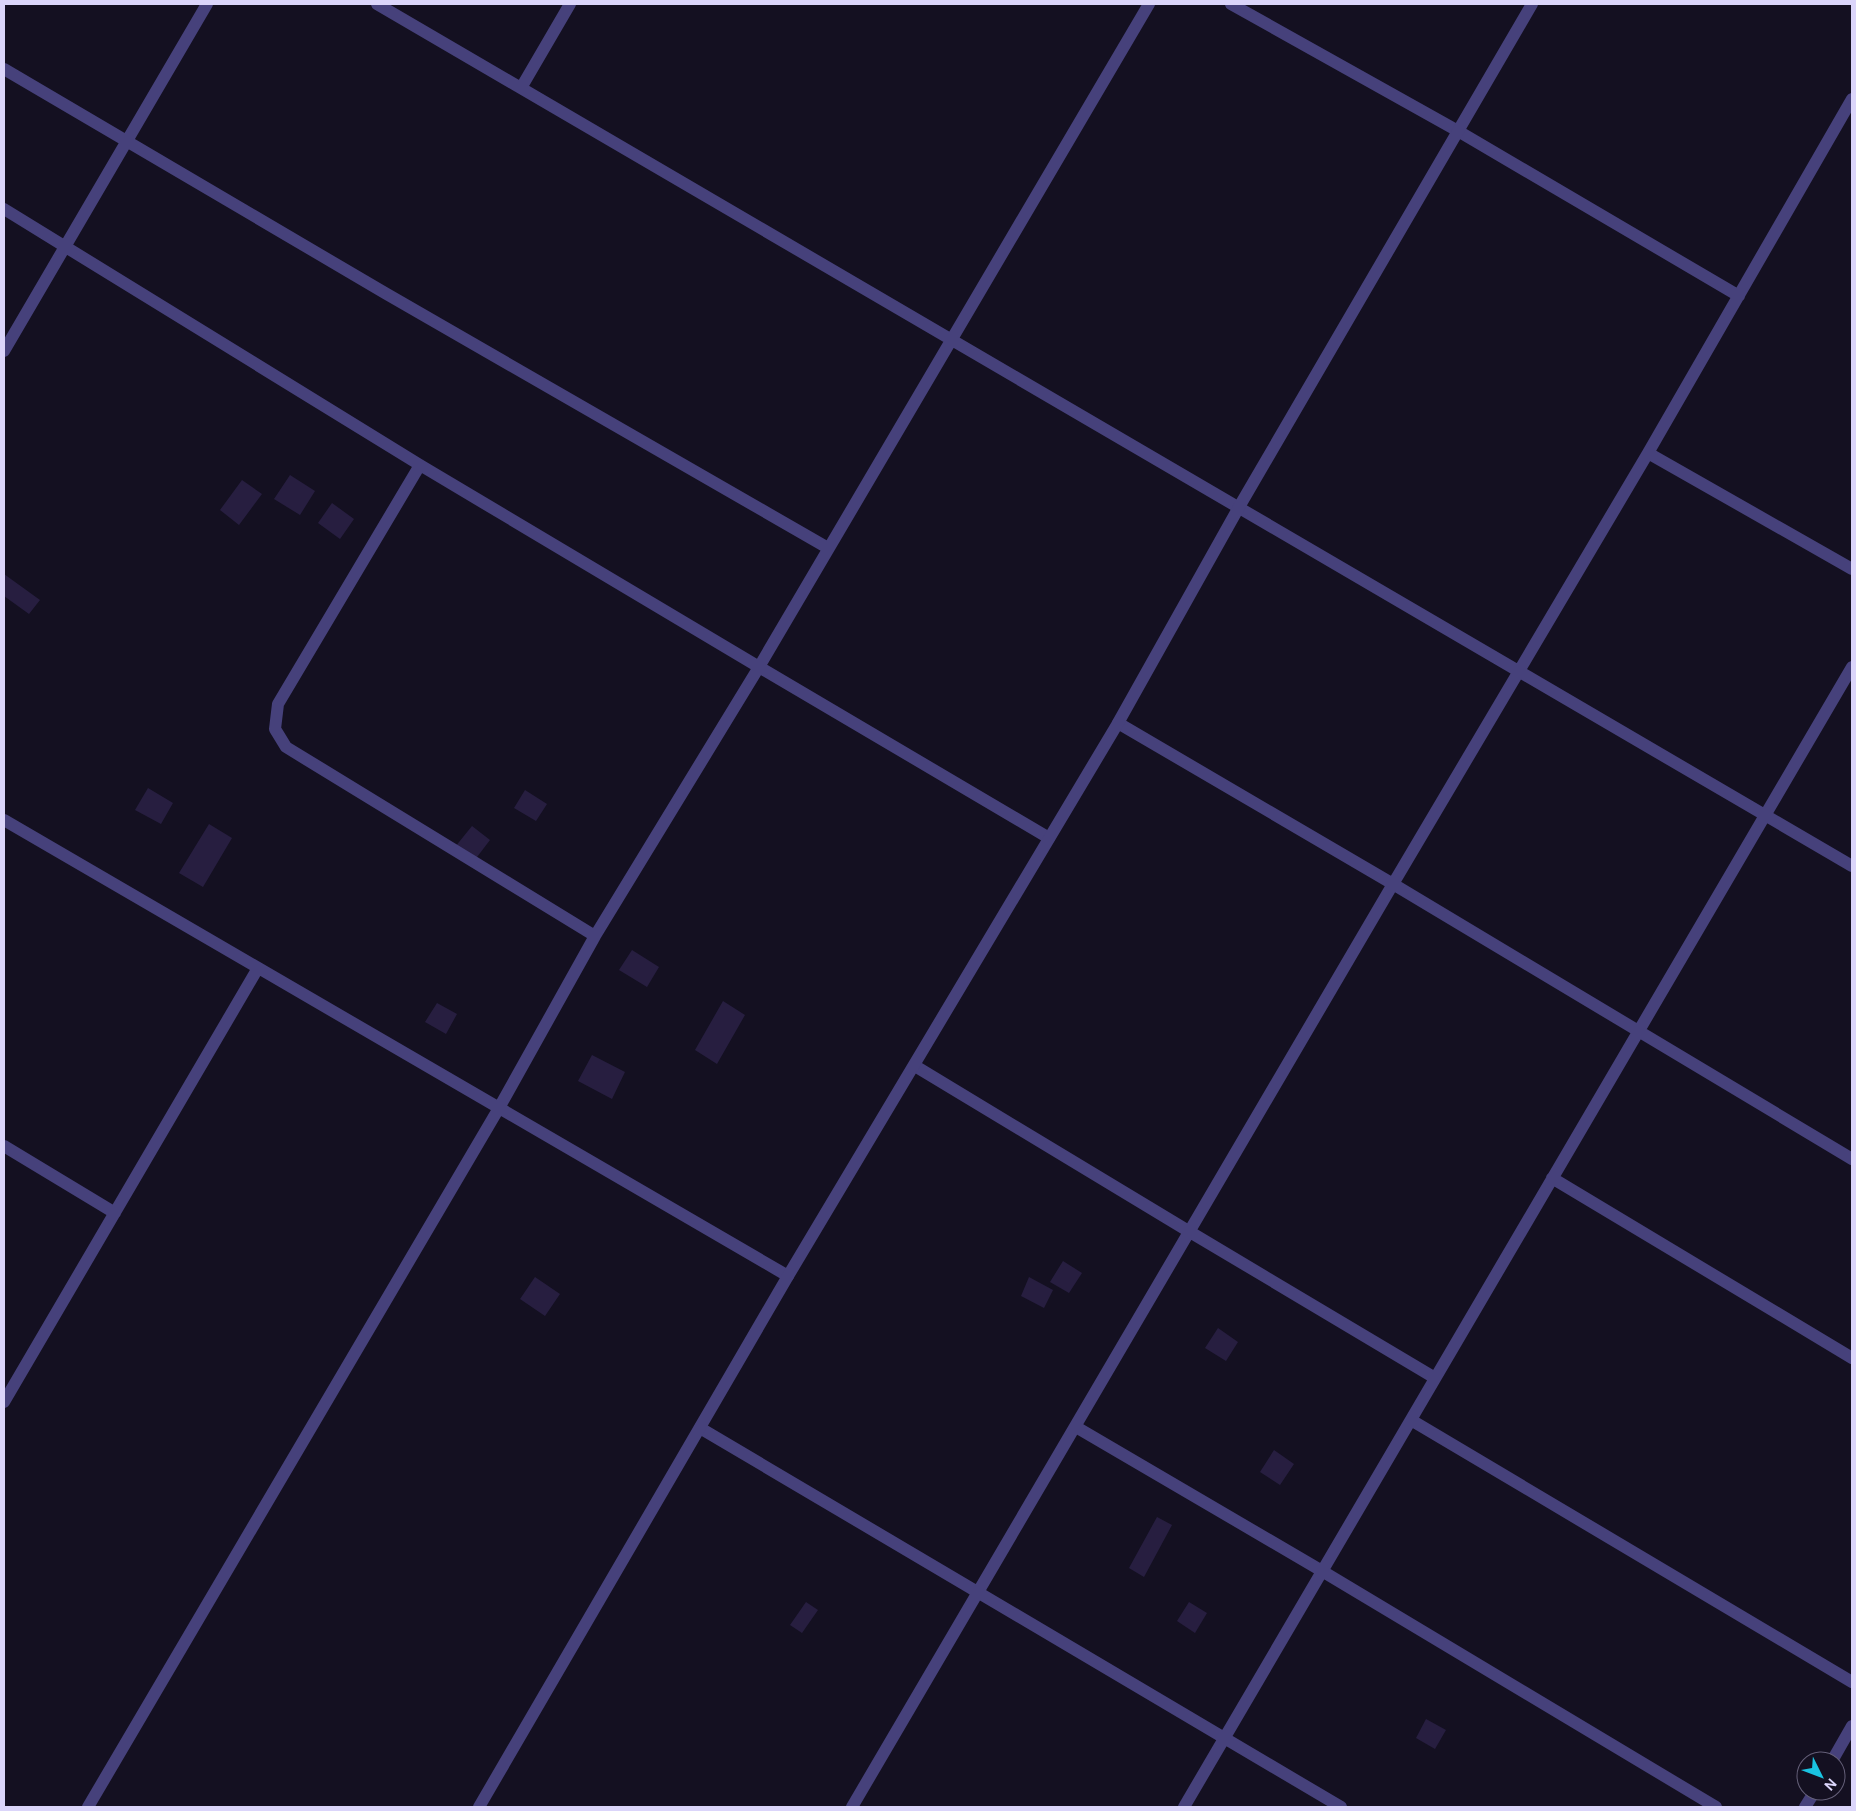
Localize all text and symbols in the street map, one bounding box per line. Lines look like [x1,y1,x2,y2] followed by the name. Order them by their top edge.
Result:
[1796,1751,1846,1801] north arrow
[1821,1775,1841,1795] text: N

